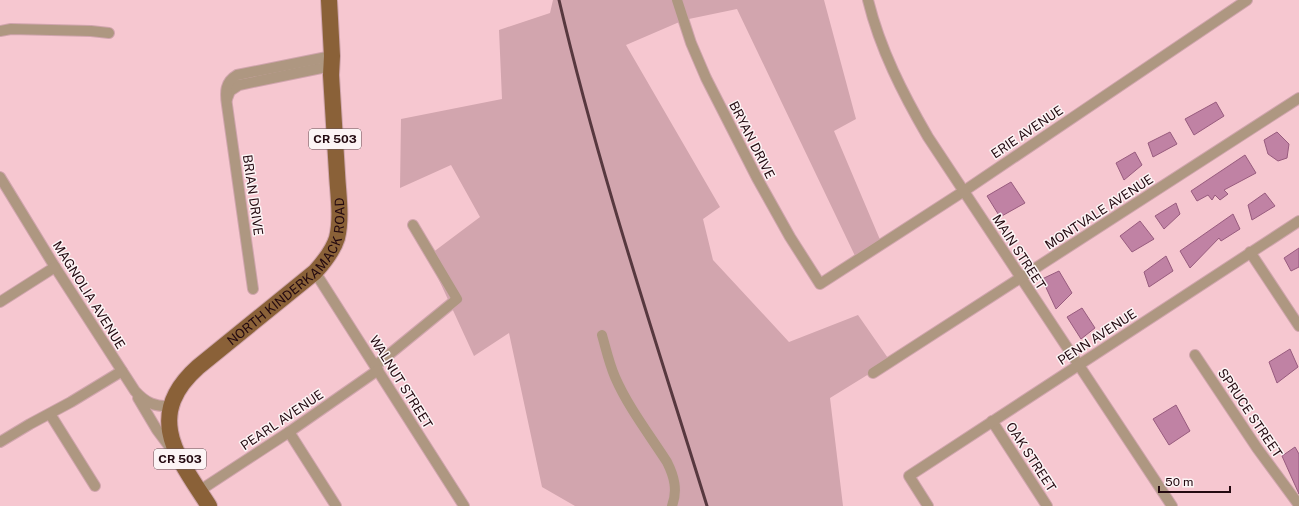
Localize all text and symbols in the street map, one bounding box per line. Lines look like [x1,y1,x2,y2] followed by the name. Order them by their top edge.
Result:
[726,99,778,181] street label: BRYAN DRIVE
[988,102,1066,162] street label: ERIE AVENUE
[309,129,361,149] road number: CR 503
[240,153,266,237] street label: BRIAN DRIVE
[1042,171,1156,253] street label: MONTVALE AVENUE
[224,197,347,348] street label: NORTH KINDERKAMACK ROAD
[989,212,1049,293] street label: MAIN STREET
[50,238,128,352] street label: MAGNOLIA AVENUE
[1055,306,1139,368] street label: PENN AVENUE
[366,333,436,431] street label: WALNUT STREET
[1215,366,1285,461] street label: SPRUCE STREET
[238,387,326,453] street label: PEARL AVENUE
[1003,420,1059,495] street label: OAK STREET
[154,449,206,469] road number: CR 503
[1159,468,1230,494] scale bar
[1165,475,1193,489] text: 50 m

